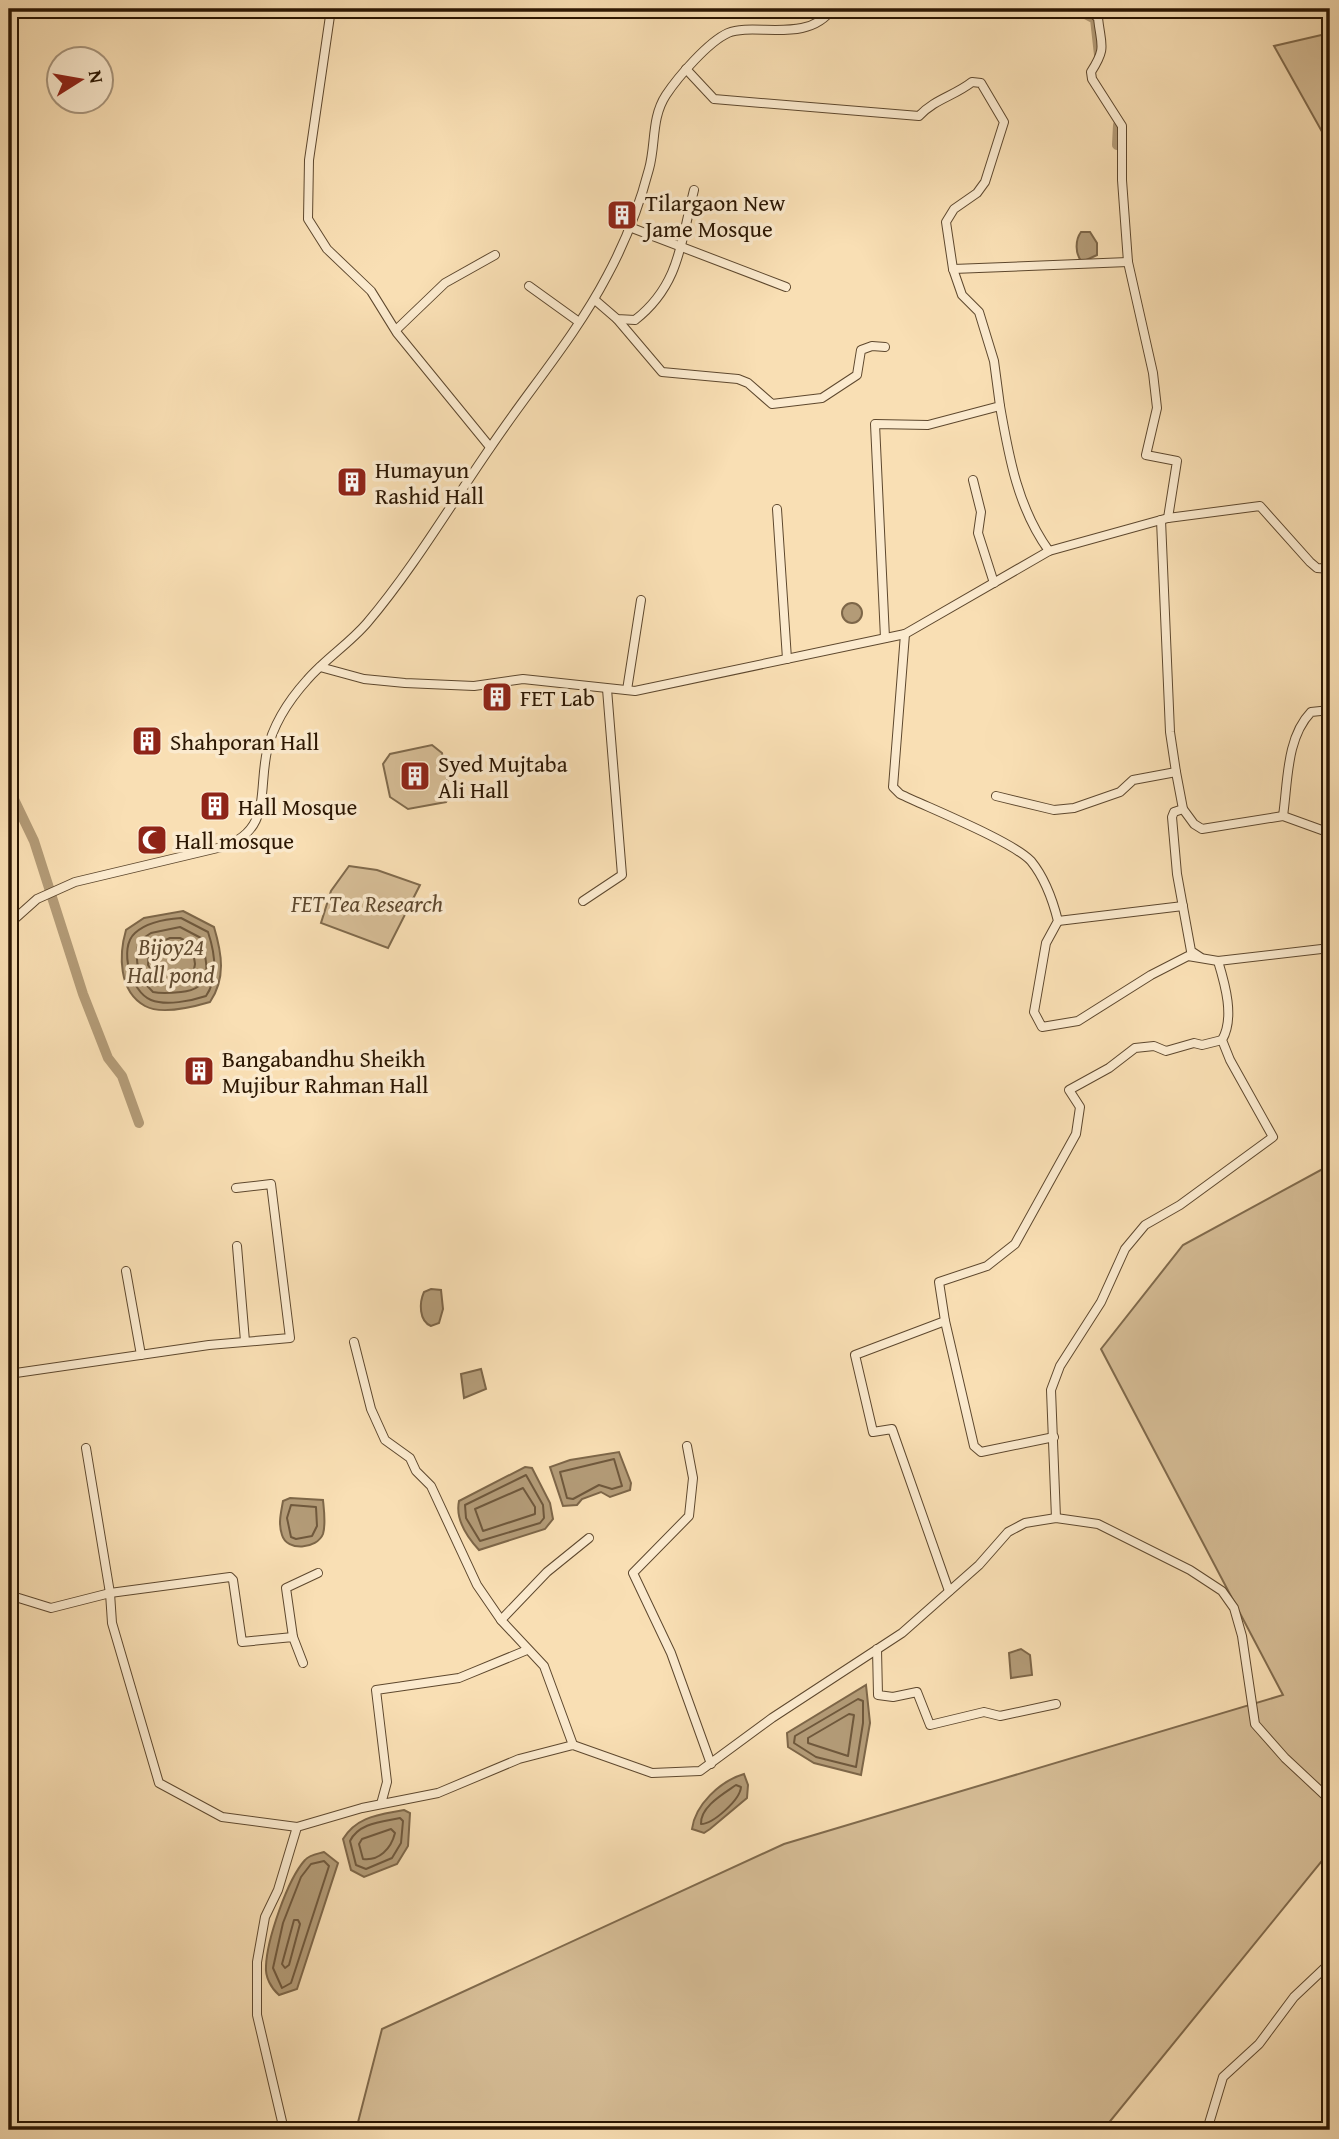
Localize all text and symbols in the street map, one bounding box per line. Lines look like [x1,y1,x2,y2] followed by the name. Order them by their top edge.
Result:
[46,46,116,116] north arrow
[82,68,112,86] text: N
[642,186,786,245] place label: Tilargaon New Jame Mosque
[605,198,639,232] building icon: Tilargaon New Jame Mosque
[375,453,484,512] place label: Humayun Rashid Hall
[335,465,369,499] building icon: Humayun Rashid Hall
[480,680,514,714] building icon: FET Lab
[520,681,595,714] place label: FET Lab
[130,724,164,758] building icon: Shahporan Hall
[170,725,319,758] place label: Shahporan Hall
[438,747,568,806] place label: Syed Mujtaba Ali Hall
[398,759,432,793] building icon: Syed Mujtaba Ali Hall
[198,789,232,823] building icon: Hall Mosque
[238,790,357,823] place label: Hall Mosque
[135,823,169,857] mosque icon: Hall mosque
[175,824,294,857] place label: Hall mosque
[290,887,443,920] park label: FET Tea Research
[126,929,215,992] water label: Bijoy24 Hall pond
[222,1042,429,1101] place label: Bangabandhu Sheikh Mujibur Rahman Hall
[182,1054,216,1088] building icon: Bangabandhu Sheikh Mujibur Rahman Hall

